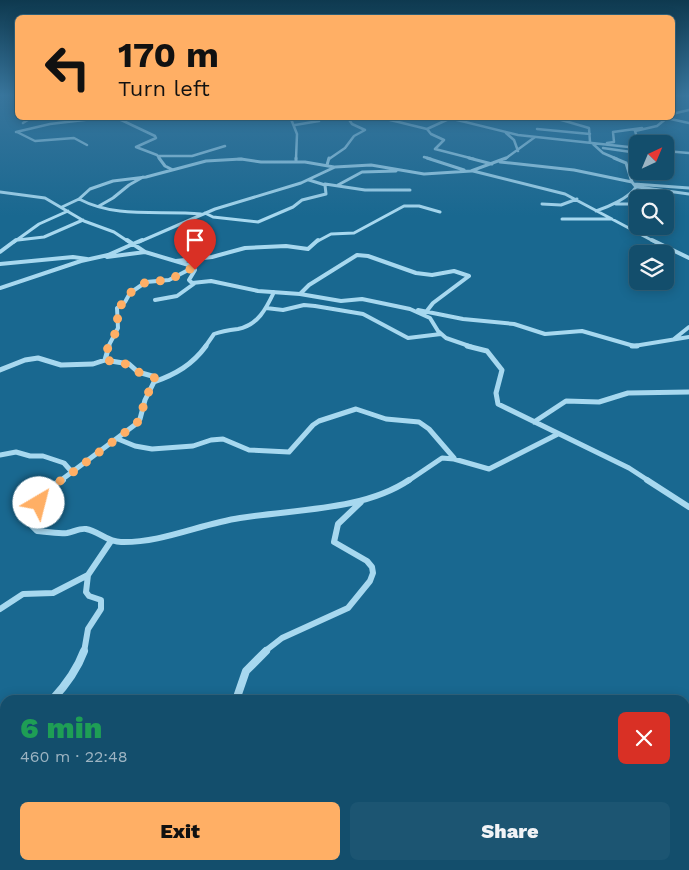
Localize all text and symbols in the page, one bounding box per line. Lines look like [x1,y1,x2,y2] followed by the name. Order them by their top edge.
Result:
[118,34,219,76] text: 170 m
[35,35,100,100] icon: left
[118,76,210,101] text: Turn left
[629,135,674,180] north arrow
[629,135,674,290] map controls
[629,190,674,235] button: search
[174,219,216,270] pin
[181,226,209,254] icon: arrive
[629,245,674,290] button: layers
[12.0,476,64.0,528] position arrow
[20,710,102,745] text: 6 min
[618,712,670,764] button: close
[20,747,128,766] text: 460 m · 22:48
[20,802,340,860] button: Exit
[350,802,670,860] button: Share

